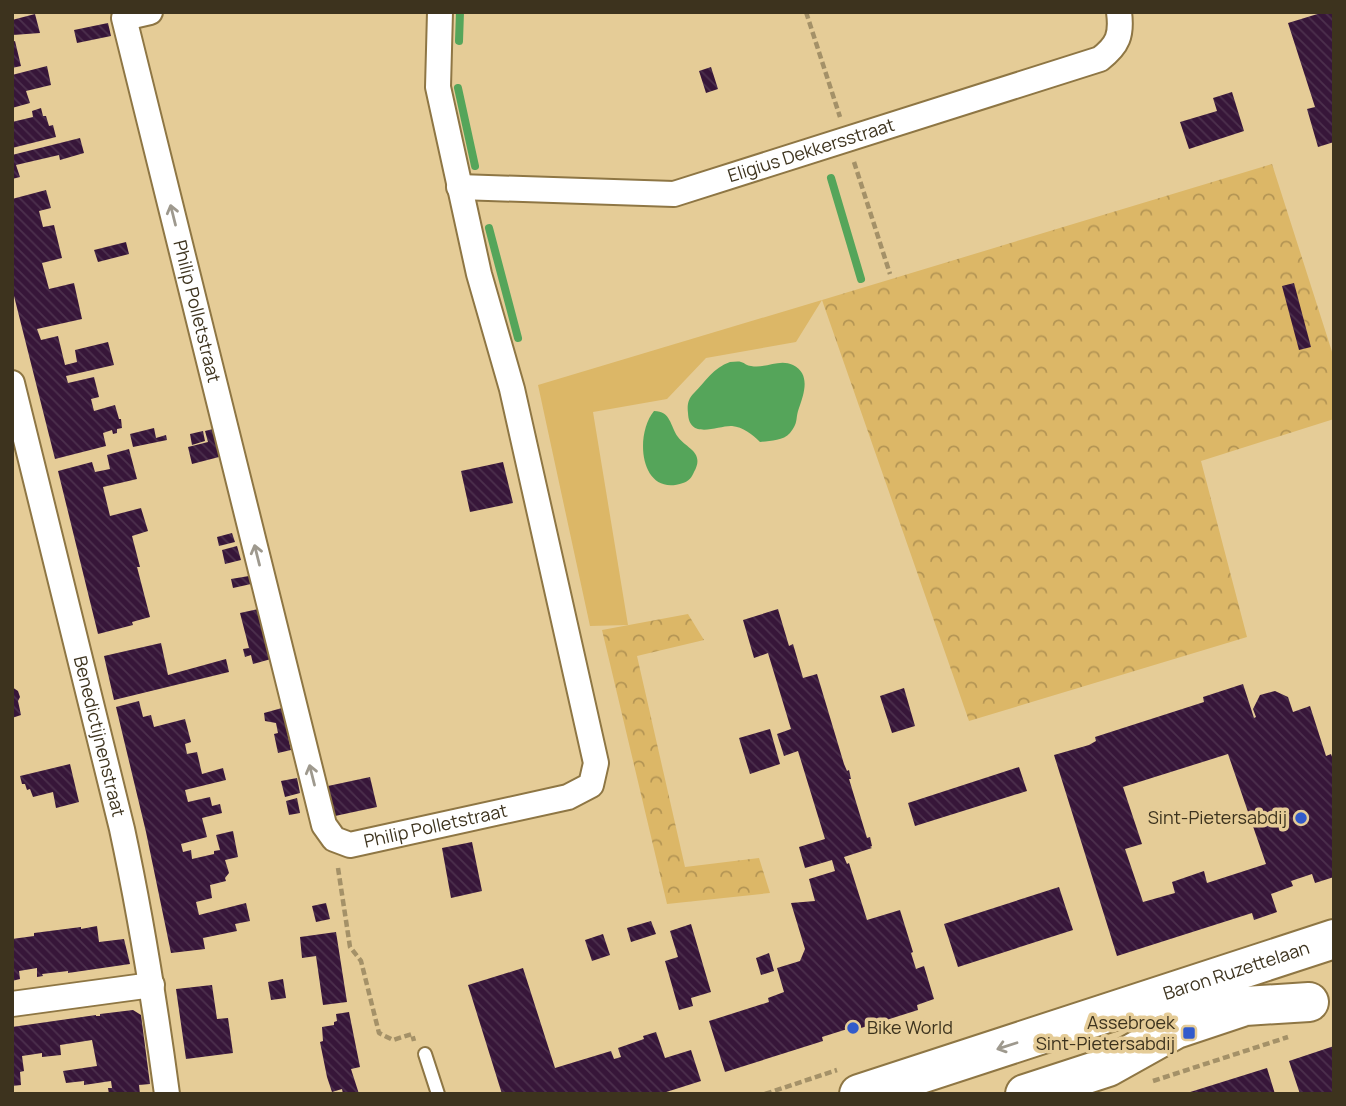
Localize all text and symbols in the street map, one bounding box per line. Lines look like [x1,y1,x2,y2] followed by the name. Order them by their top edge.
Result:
[724,112,897,187] street label: Eligius Dekkersstraat
[166,204,179,227] one-way arrow
[168,237,227,385] street label: Philip Polletstraat
[250,544,263,566] one-way arrow
[69,653,132,819] street label: Benedictijnenstraat
[305,764,318,787] one-way arrow
[361,798,509,853] street label: Philip Polletstraat
[1148,805,1287,829] place label: Sint-Pietersabdij
[1293,810,1309,826] marker: Sint-Pietersabdij
[1160,935,1312,1005] street label: Baron Ruzettelaan
[1036,1010,1176,1055] place label: Assebroek Sint-Pietersabdij
[867,1015,953,1039] place label: Bike World
[845,1020,861,1036] marker: Bike World
[1181,1025,1197,1041] marker: Assebroek Sint-Pietersabdij
[996,1040,1018,1053] one-way arrow

